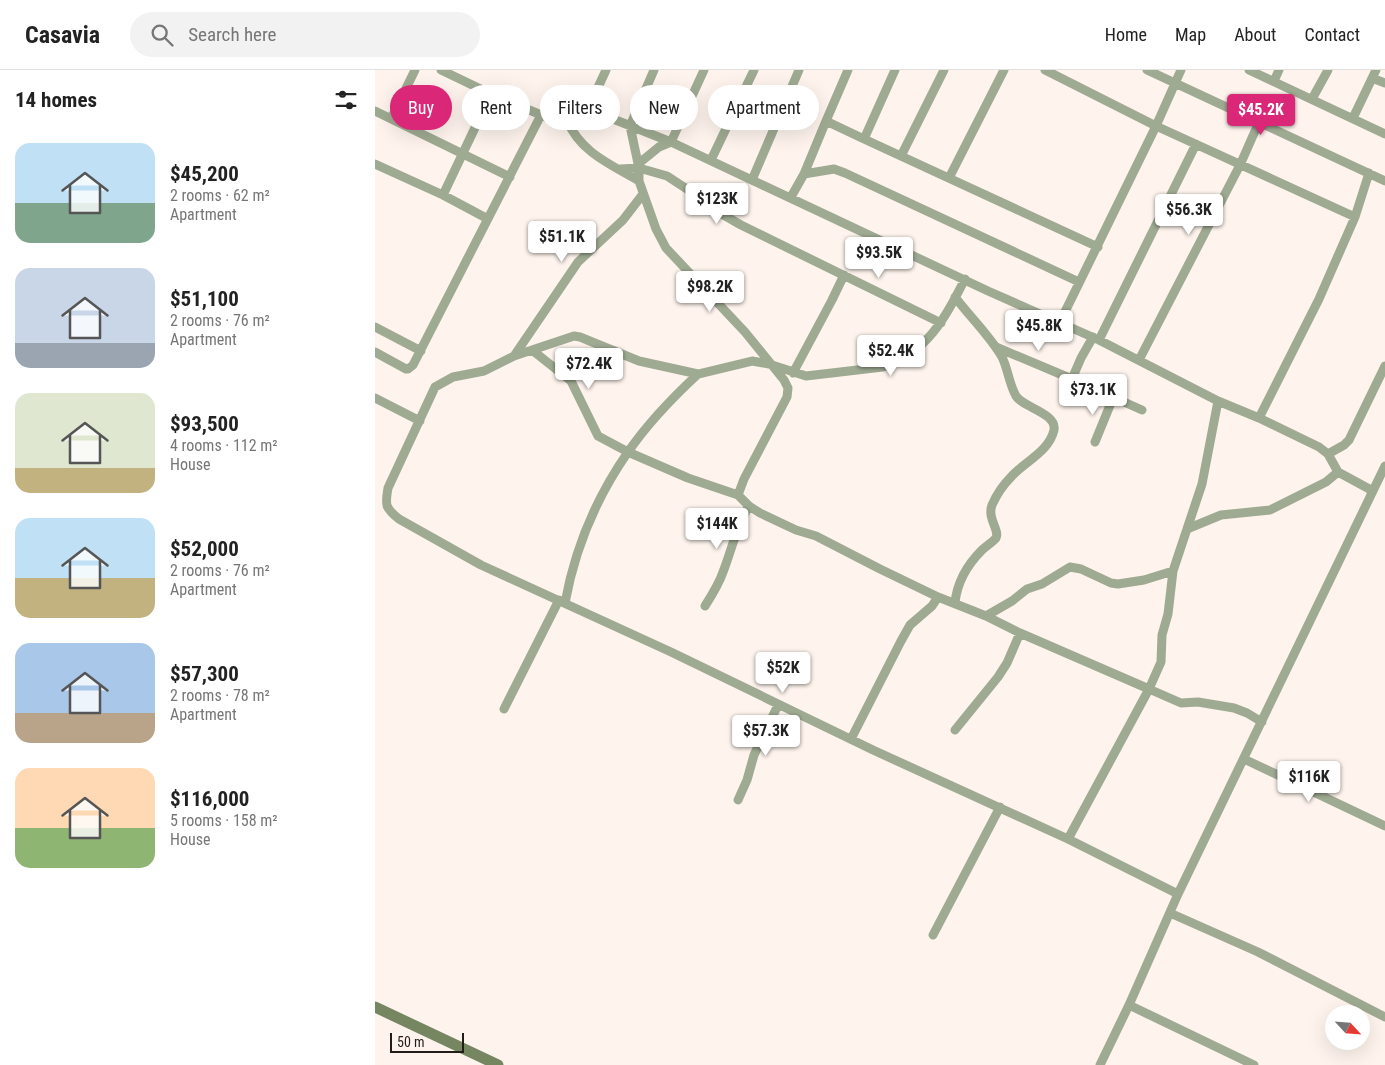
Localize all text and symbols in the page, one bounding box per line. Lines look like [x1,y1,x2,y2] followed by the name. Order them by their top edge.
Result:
[130,12,480,57] search box
[25,21,100,49] text: Casavia
[148,21,176,49] icon: search
[188,23,277,46] text: Search here
[1105,24,1147,45] text: Home
[1175,24,1206,45] text: Map
[1234,24,1276,45] text: About
[1304,24,1360,45] text: Contact
[390,85,452,130] chip: Buy
[462,85,530,130] chip: Rent
[540,85,620,130] chip: Filters
[630,85,698,130] chip: New
[708,85,819,130] chip: Apartment
[332,86,360,114] icon: filters
[15,88,97,112] text: 14 homes
[1220,93,1302,136] pin: $45.2K
[1238,100,1284,119] text: $45.2K
[170,162,239,186] text: $45,200
[55,163,115,223] icon: home
[682,182,752,225] pin: $123K
[170,186,270,205] text: 2 rooms · 62 m²
[696,189,738,208] text: $123K
[1148,194,1230,236] pin: $56.3K
[1166,200,1212,219] text: $56.3K
[170,205,237,224] text: Apartment
[521,220,603,263] pin: $51.1K
[539,227,585,246] text: $51.1K
[838,236,920,279] pin: $93.5K
[856,243,902,262] text: $93.5K
[669,270,751,313] pin: $98.2K
[687,277,733,296] text: $98.2K
[170,287,239,311] text: $51,100
[55,288,115,348] icon: home
[998,310,1080,352] pin: $45.8K
[170,311,270,330] text: 2 rooms · 76 m²
[1016,316,1062,335] text: $45.8K
[170,330,237,349] text: Apartment
[850,334,932,377] pin: $52.4K
[868,341,914,360] text: $52.4K
[548,348,630,390] pin: $72.4K
[566,354,612,373] text: $72.4K
[1052,374,1134,416] pin: $73.1K
[1070,380,1116,399] text: $73.1K
[170,412,239,436] text: $93,500
[55,413,115,473] icon: home
[170,436,278,455] text: 4 rooms · 112 m²
[170,455,210,474] text: House
[682,508,752,550] pin: $144K
[696,514,738,533] text: $144K
[170,537,239,561] text: $52,000
[55,538,115,598] icon: home
[170,561,270,580] text: 2 rooms · 76 m²
[170,580,237,599] text: Apartment
[753,652,813,694] pin: $52K
[766,658,800,677] text: $52K
[170,662,239,686] text: $57,300
[55,663,115,723] icon: home
[170,686,270,705] text: 2 rooms · 78 m²
[170,705,237,724] text: Apartment
[725,714,807,757] pin: $57.3K
[743,721,789,740] text: $57.3K
[1274,760,1344,803] pin: $116K
[1288,767,1330,786] text: $116K
[170,787,249,811] text: $116,000
[55,788,115,848] icon: home
[170,811,278,830] text: 5 rooms · 158 m²
[170,830,210,849] text: House
[1325,1005,1370,1050] north arrow
[1325,1005,1370,1050] map controls
[390,1030,464,1053] scale bar
[397,1034,425,1050] text: 50 m

